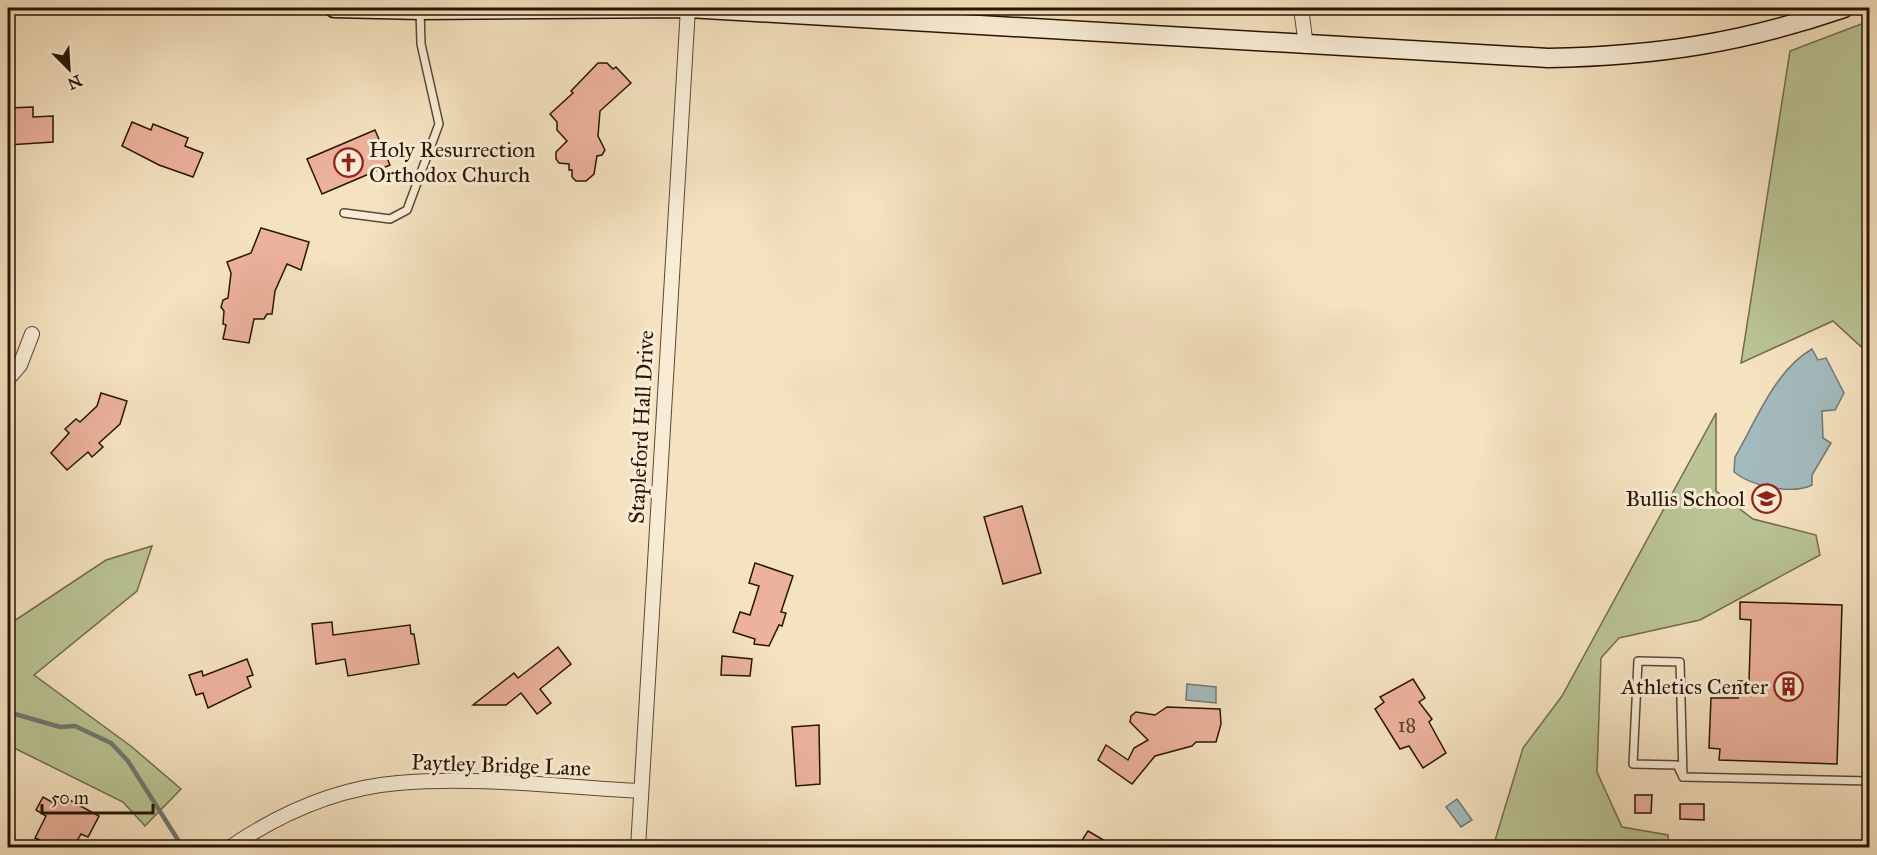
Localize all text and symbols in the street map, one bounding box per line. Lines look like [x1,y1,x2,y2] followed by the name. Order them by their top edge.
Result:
[39,39,99,99] north arrow
[64,71,85,94] text: N
[369,136,536,188] place label: Holy Resurrection Orthodox Church
[332,146,364,178] church icon: Holy Resurrection Orthodox Church
[622,330,660,524] street label: Stapleford Hall Drive
[1750,482,1782,514] school or university icon: Bullis School
[1626,485,1745,512] place label: Bullis School
[1773,670,1805,702] building icon: Athletics Center
[1620,673,1769,700] place label: Athletics Center
[1398,713,1416,737] house number: 18
[411,748,591,782] street label: Paytley Bridge Lane
[42,777,153,815] scale bar
[51,787,89,809] text: 50 m

